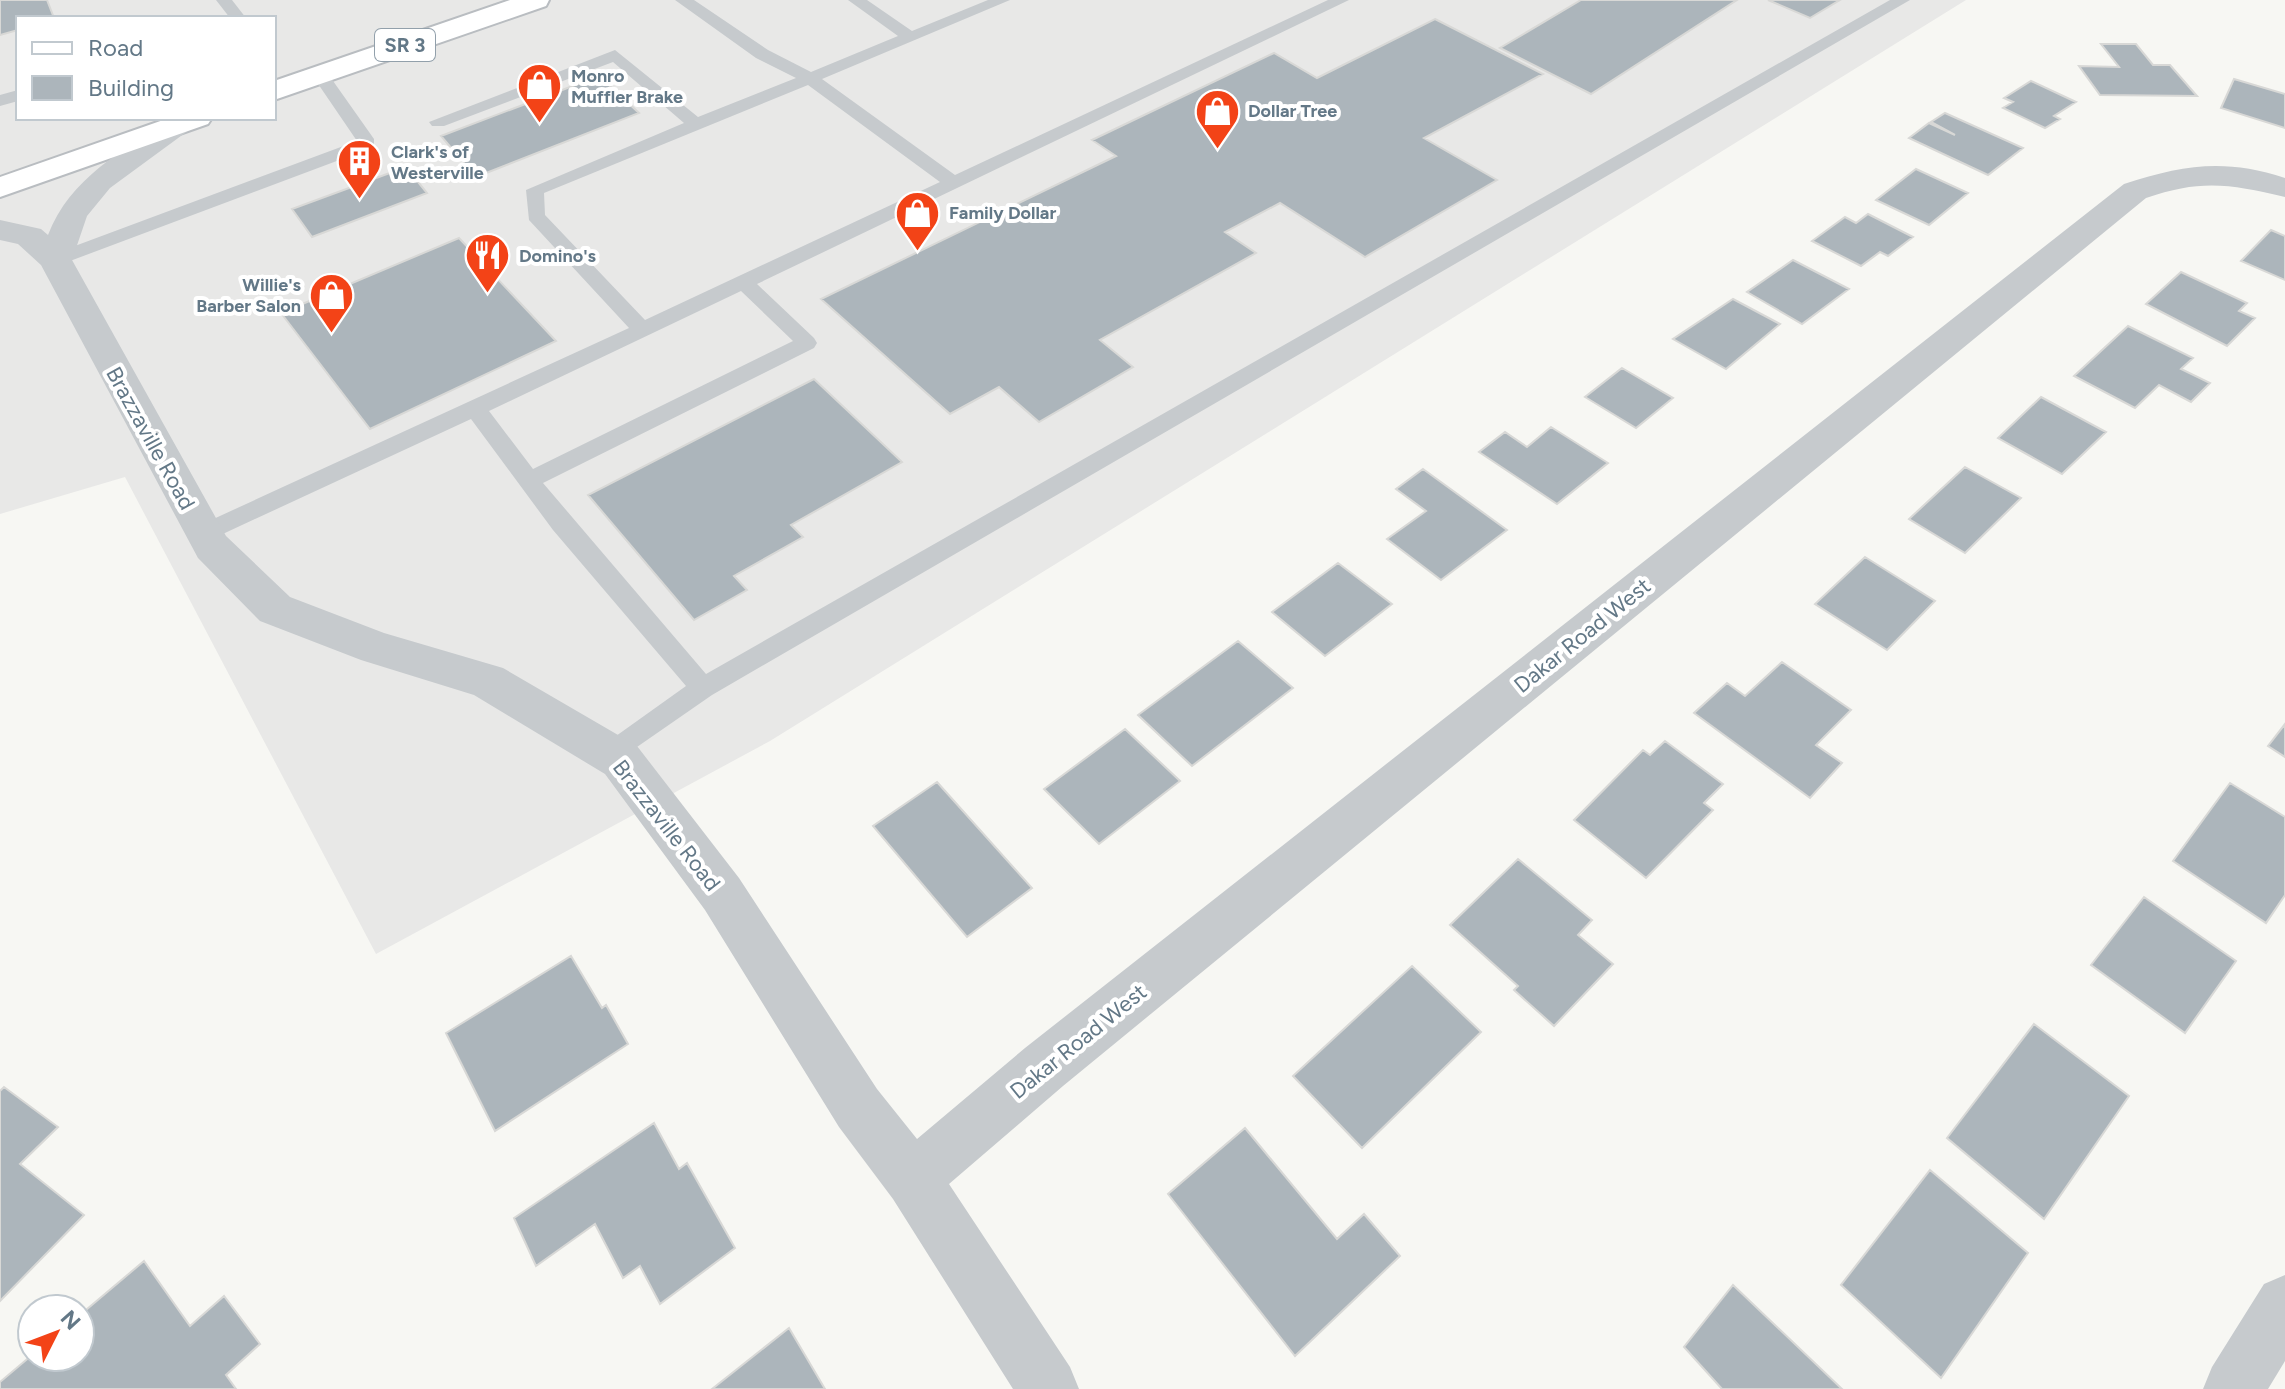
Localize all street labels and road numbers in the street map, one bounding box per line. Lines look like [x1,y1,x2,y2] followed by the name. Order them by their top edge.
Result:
[375,29,435,61] road number: SR 3
[100,362,201,514] street label: Brazzaville Road
[1509,572,1656,699] street label: Dakar Road West
[607,754,726,896] street label: Brazzaville Road
[1005,978,1152,1105] street label: Dakar Road West

